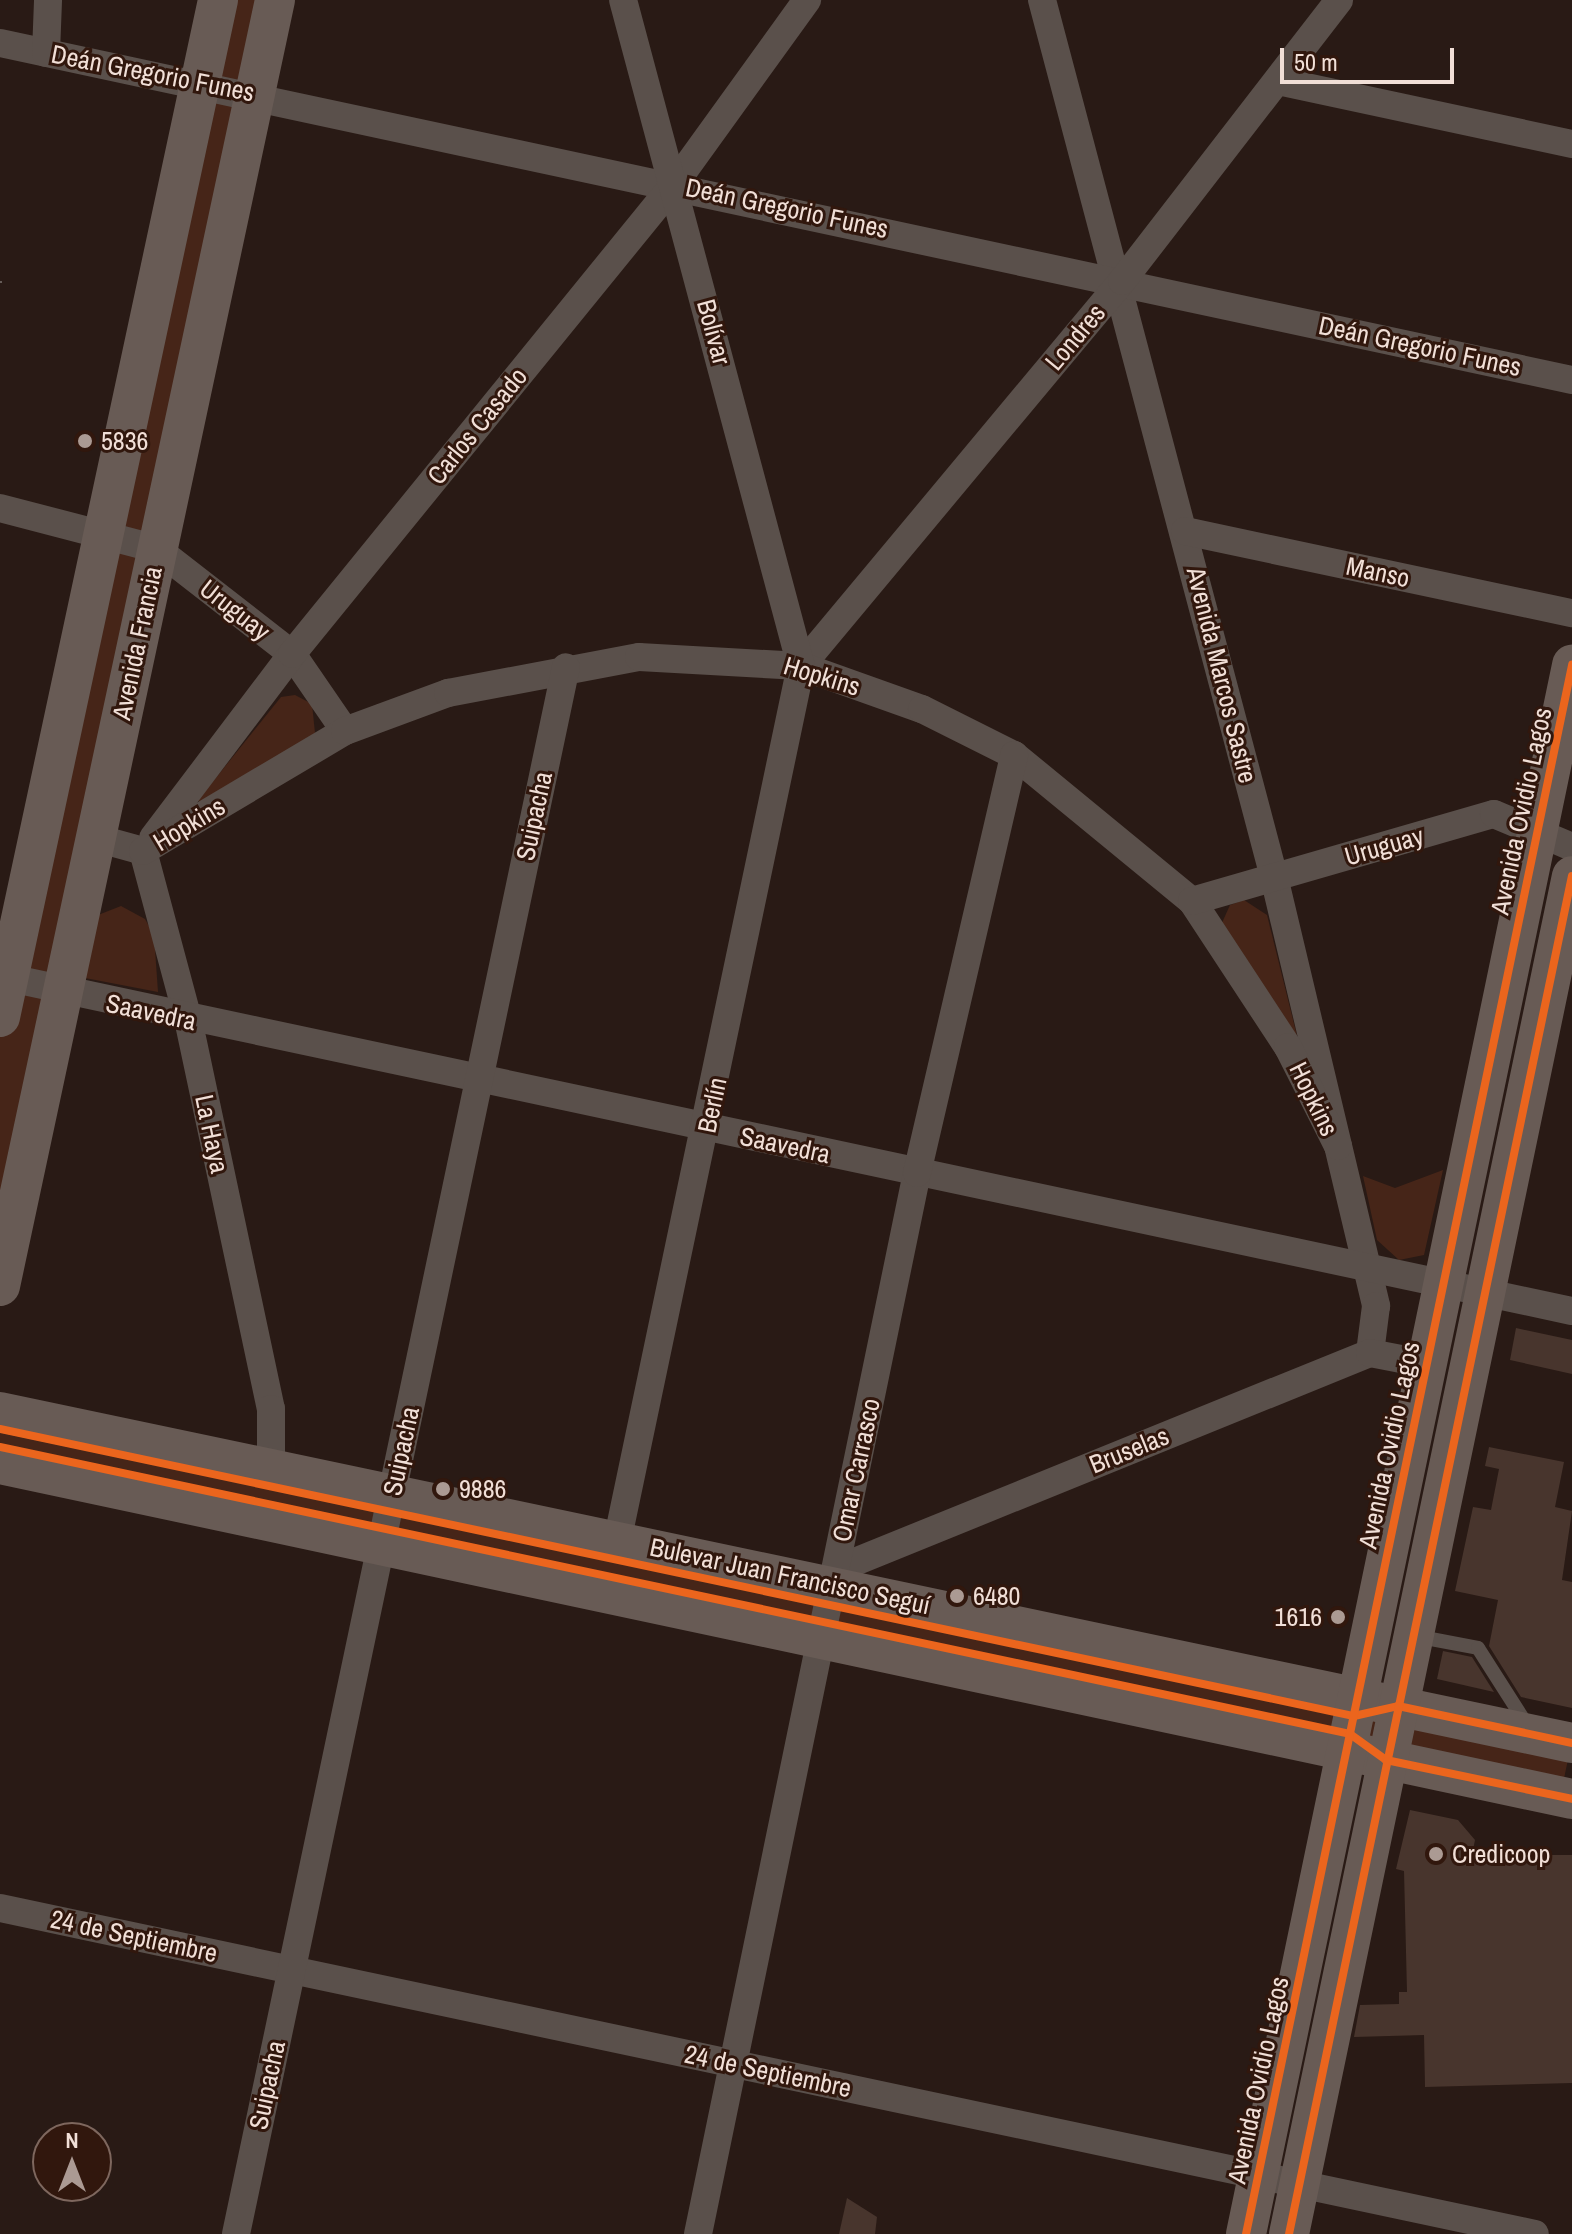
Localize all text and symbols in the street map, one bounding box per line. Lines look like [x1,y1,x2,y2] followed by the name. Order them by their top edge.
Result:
[1284,32,1458,82] scale bar
[49,38,257,108] street label: Deán Gregorio Funes
[1294,46,1338,78] text: 50 m
[683,171,891,245] street label: Deán Gregorio Funes
[690,296,738,368] street label: Bolívar
[1038,297,1112,377] street label: Londres
[1316,309,1524,383] street label: Deán Gregorio Funes
[421,361,533,491] street label: Carlos Casado
[101,425,148,457] place label: 5836
[76,432,94,450] marker: 5836
[1343,550,1413,594] street label: Manso
[106,563,168,723] street label: Avenida Francia
[1180,564,1264,786] street label: Avenida Marcos Sastre
[194,573,276,647] street label: Uruguay
[780,650,864,702] street label: Hopkins
[1484,705,1558,917] street label: Avenida Ovidio Lagos
[509,769,559,863] street label: Suipacha
[147,790,231,858] street label: Hopkins
[1341,820,1427,872] street label: Uruguay
[103,987,199,1037] street label: Saavedra
[1283,1057,1345,1141] street label: Hopkins
[691,1075,733,1135] street label: Berlín
[188,1092,236,1176] street label: La Haya
[737,1120,833,1170] street label: Saavedra
[1352,1339,1426,1551] street label: Avenida Ovidio Lagos
[826,1395,886,1545] street label: Omar Carrasco
[376,1404,426,1498] street label: Suipacha
[1085,1420,1173,1480] street label: Bruselas
[459,1473,506,1505] place label: 9886
[434,1480,452,1498] marker: 9886
[647,1531,933,1621] street label: Bulevar Juan Francisco Seguí
[973,1580,1020,1612] place label: 6480
[948,1587,966,1605] marker: 6480
[1275,1601,1322,1633] place label: 1616
[1329,1608,1347,1626] marker: 1616
[1452,1838,1550,1870] place label: Credicoop
[1427,1845,1445,1863] marker: Credicoop
[48,1903,220,1969] street label: 24 de Septiembre
[1221,1974,1295,2186] street label: Avenida Ovidio Lagos
[242,2038,292,2132] street label: Suipacha
[682,2038,854,2104] street label: 24 de Septiembre
[32,2122,112,2202] north arrow
[65,2125,79,2155] text: N

